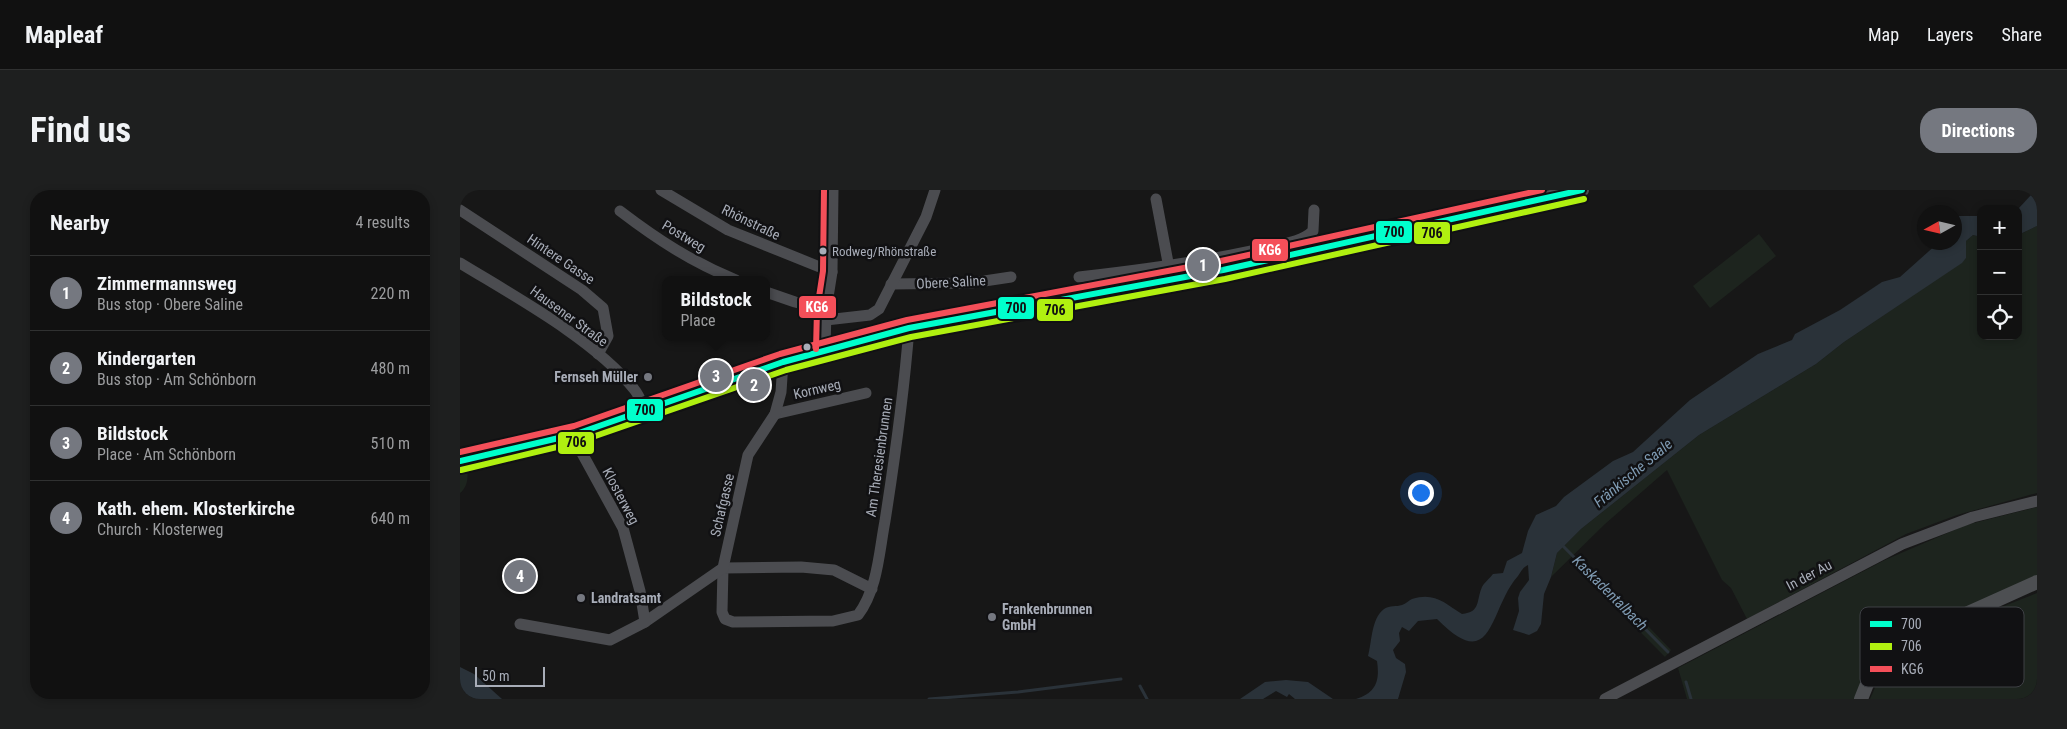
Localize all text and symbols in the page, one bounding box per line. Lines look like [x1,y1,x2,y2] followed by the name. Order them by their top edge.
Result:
[25,21,103,49] text: Mapleaf
[1868,24,1899,45] text: Map
[1927,24,1974,45] text: Layers
[2002,24,2042,45] text: Share
[1920,108,2037,153] button: Directions
[30,110,131,151] text: Find us
[719,201,783,243] street label: Rhönstraße
[1917,205,1962,250] north arrow
[1977,205,2022,340] map controls
[1977,205,2022,250] button: +
[50,211,109,235] text: Nearby
[355,213,410,232] text: 4 results
[659,217,709,255] street label: Postweg
[1375,220,1413,244] line badge: 700
[1413,221,1451,245] line badge: 706
[1383,224,1405,240] text: 700
[1421,225,1443,241] text: 706
[524,231,598,288] street label: Hintere Gasse
[1251,238,1289,262] line badge: KG6
[1259,242,1281,258] text: KG6
[832,244,936,259] place label: Rodweg/Rhönstraße
[818,246,828,256] marker: Rodweg/Rhönstraße
[1187,246,1219,284] pin: 1
[1977,250,2022,295] button: −
[97,272,237,295] text: Zimmermannsweg
[916,272,987,292] street label: Obere Saline
[662,276,770,341] popup
[527,283,611,350] street label: Hausener Straße
[62,284,70,303] text: 1
[371,284,410,303] text: 220 m
[680,288,752,311] text: Bildstock
[97,295,243,314] text: Bus stop · Obere Saline
[798,295,837,319] line badge: KG6
[1977,295,2022,340] button: locate
[997,296,1035,320] line badge: 700
[1036,298,1074,322] line badge: 706
[806,299,828,315] text: KG6
[1005,300,1027,316] text: 700
[1044,302,1066,318] text: 706
[680,311,716,330] text: Place
[802,342,812,352] unlabelled marker
[97,347,196,370] text: Kindergarten
[700,357,732,395] pin: 3
[62,359,70,378] text: 2
[371,359,410,378] text: 480 m
[738,366,770,404] pin: 2
[554,369,638,385] place label: Fernseh Müller
[97,370,256,389] text: Bus stop · Am Schönborn
[642,371,654,383] marker: Fernseh Müller
[792,376,842,402] street label: Kornweg
[863,396,895,518] street label: Am Theresienbrunnen
[626,398,664,422] line badge: 700
[634,402,656,418] text: 700
[97,422,168,445] text: Bildstock
[557,431,595,455] line badge: 706
[62,434,70,453] text: 3
[371,434,410,453] text: 510 m
[565,434,587,450] text: 706
[1590,435,1676,511] water label: Fränkische Saale
[97,445,236,464] text: Place · Am Schönborn
[599,465,643,527] street label: Klosterweg
[707,471,737,538] street label: Schafgasse
[1408,480,1434,506] your location
[97,497,295,520] text: Kath. ehem. Klosterkirche
[62,509,70,528] text: 4
[371,509,410,528] text: 640 m
[97,520,223,539] text: Church · Klosterweg
[1569,552,1651,634] water label: Kaskadentalbach
[1784,556,1834,594] street label: In der Au
[504,557,536,595] pin: 4
[591,590,661,606] place label: Landratsamt
[575,592,587,604] marker: Landratsamt
[1002,601,1092,633] place label: Frankenbrunnen GmbH
[1860,607,2024,687] legend
[986,611,998,623] marker: Frankenbrunnen GmbH
[1901,616,1922,632] text: 700
[1901,638,1922,654] text: 706
[1901,661,1924,677] text: KG6
[475,664,545,687] scale bar
[482,668,510,684] text: 50 m

